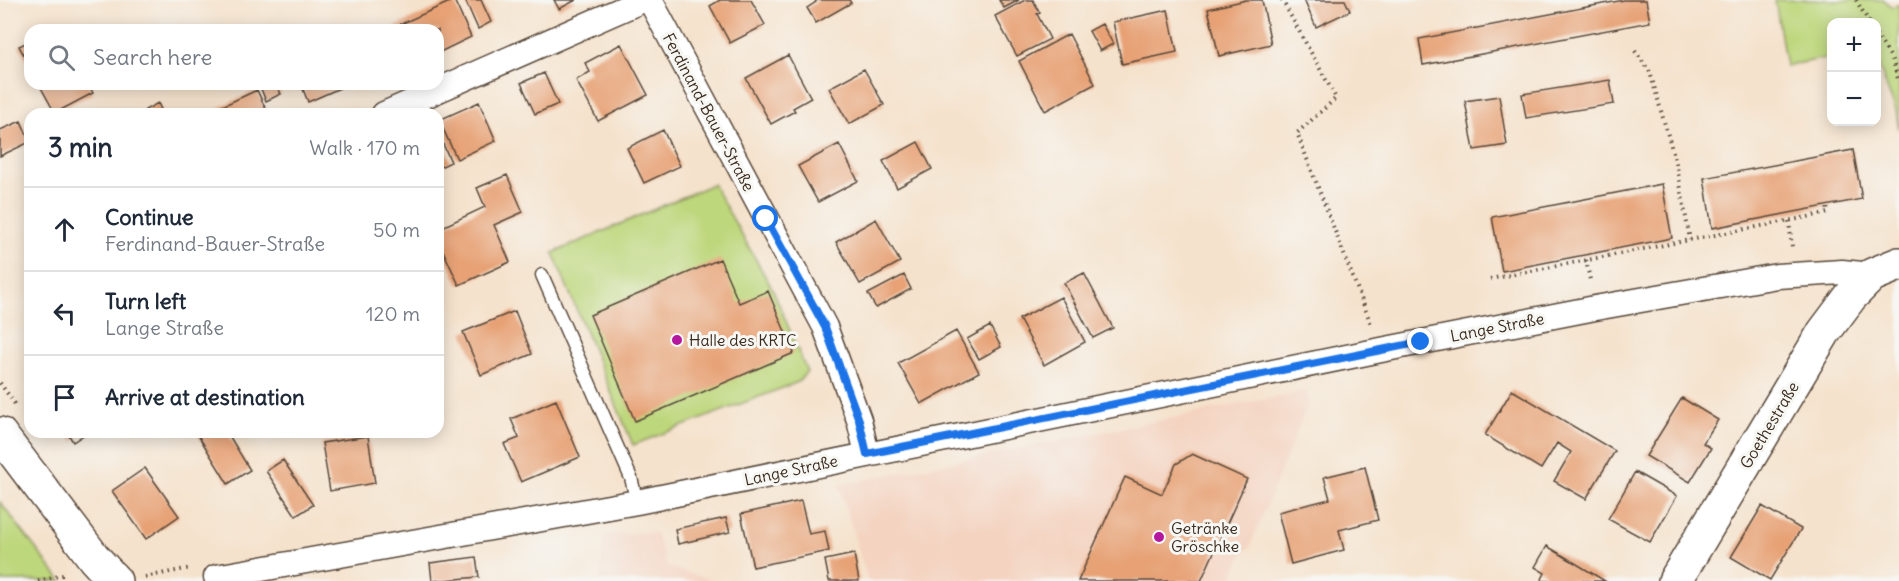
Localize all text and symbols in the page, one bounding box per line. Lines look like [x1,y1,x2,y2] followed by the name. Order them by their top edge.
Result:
[1827,18,1881,126] map controls
[1827,18,1881,72] button: +
[24,24,444,90] search box
[659,30,759,194] street label: Ferdinand-Bauer-Straße
[45,41,78,74] icon: search
[93,43,212,71] text: Search here
[1827,72,1881,126] button: −
[48,131,113,164] text: 3 min
[309,135,420,160] text: Walk · 170 m
[105,203,194,231] text: Continue
[752,205,778,231] route start
[48,213,81,246] icon: ahead
[373,217,420,242] text: 50 m
[105,231,325,256] text: Ferdinand-Bauer-Straße
[105,287,186,315] text: Turn left
[48,297,81,330] icon: left
[366,301,420,326] text: 120 m
[1448,308,1546,346] street label: Lange Straße
[105,315,224,340] text: Lange Straße
[1407,328,1433,354] route end
[689,330,796,350] place label: Halle des KRTC
[670,333,684,347] marker: Halle des KRTC
[1735,378,1803,472] street label: Goethestraße
[48,381,81,414] icon: arrive
[105,383,305,411] text: Arrive at destination
[742,450,840,490] street label: Lange Straße
[1171,518,1239,556] place label: Getränke Gröschke
[1152,530,1166,544] marker: Getränke Gröschke

